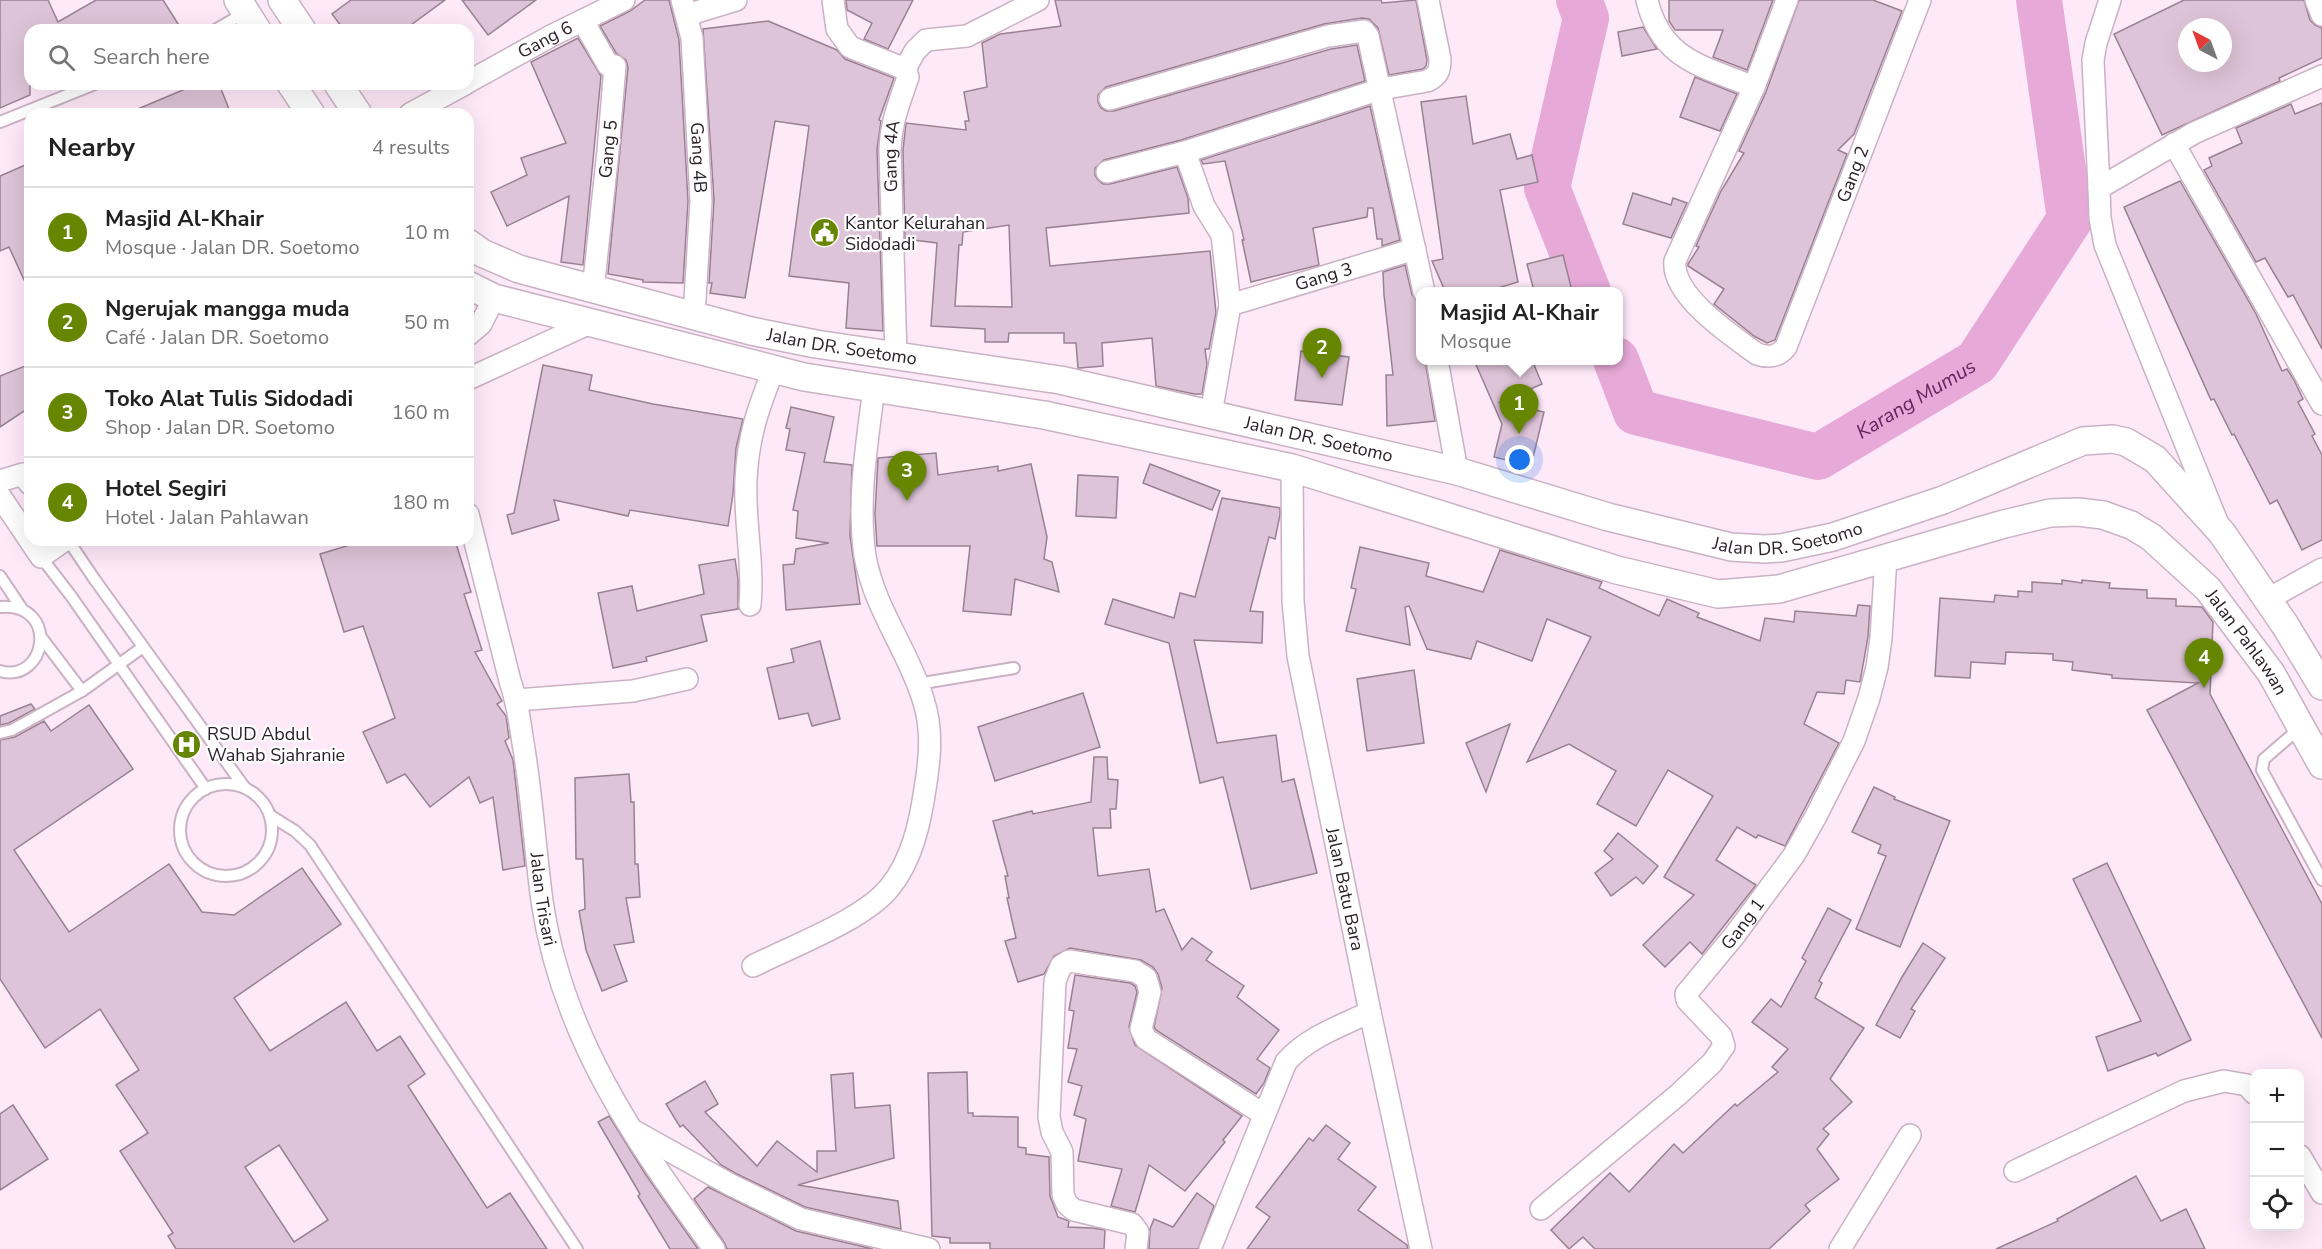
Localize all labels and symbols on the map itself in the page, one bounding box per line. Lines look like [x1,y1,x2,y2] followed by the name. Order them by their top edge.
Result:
[513,15,577,64] street label: Gang 6
[2178,18,2232,72] north arrow
[878,118,906,192] street label: Gang 4A
[593,119,623,179] street label: Gang 5
[685,121,713,194] street label: Gang 4B
[1831,142,1875,206] street label: Gang 2
[845,211,985,256] place label: Kantor Kelurahan Sidodadi
[808,217,840,249] public building icon: Kantor Kelurahan Sidodadi
[1292,257,1355,297] street label: Gang 3
[764,322,919,371] street label: Jalan DR. Soetomo
[1302,328,1342,378] pin: 2
[1851,352,1981,445] water label: Karang Mumus
[1500,384,1538,434] pin: 1
[1241,410,1395,468] street label: Jalan DR. Soetomo
[1505,445,1534,474] your location
[888,452,926,501] pin: 3
[1709,516,1866,561] street label: Jalan DR. Soetomo
[2200,584,2293,699] street label: Jalan Pahlawan
[2184,638,2224,688] pin: 4
[207,722,345,767] place label: RSUD Abdul Wahab Sjahranie
[170,728,202,760] hospital icon: RSUD Abdul Wahab Sjahranie
[1320,824,1370,953] street label: Jalan Batu Bara
[524,850,562,948] street label: Jalan Trisari
[1716,893,1770,955] street label: Gang 1

